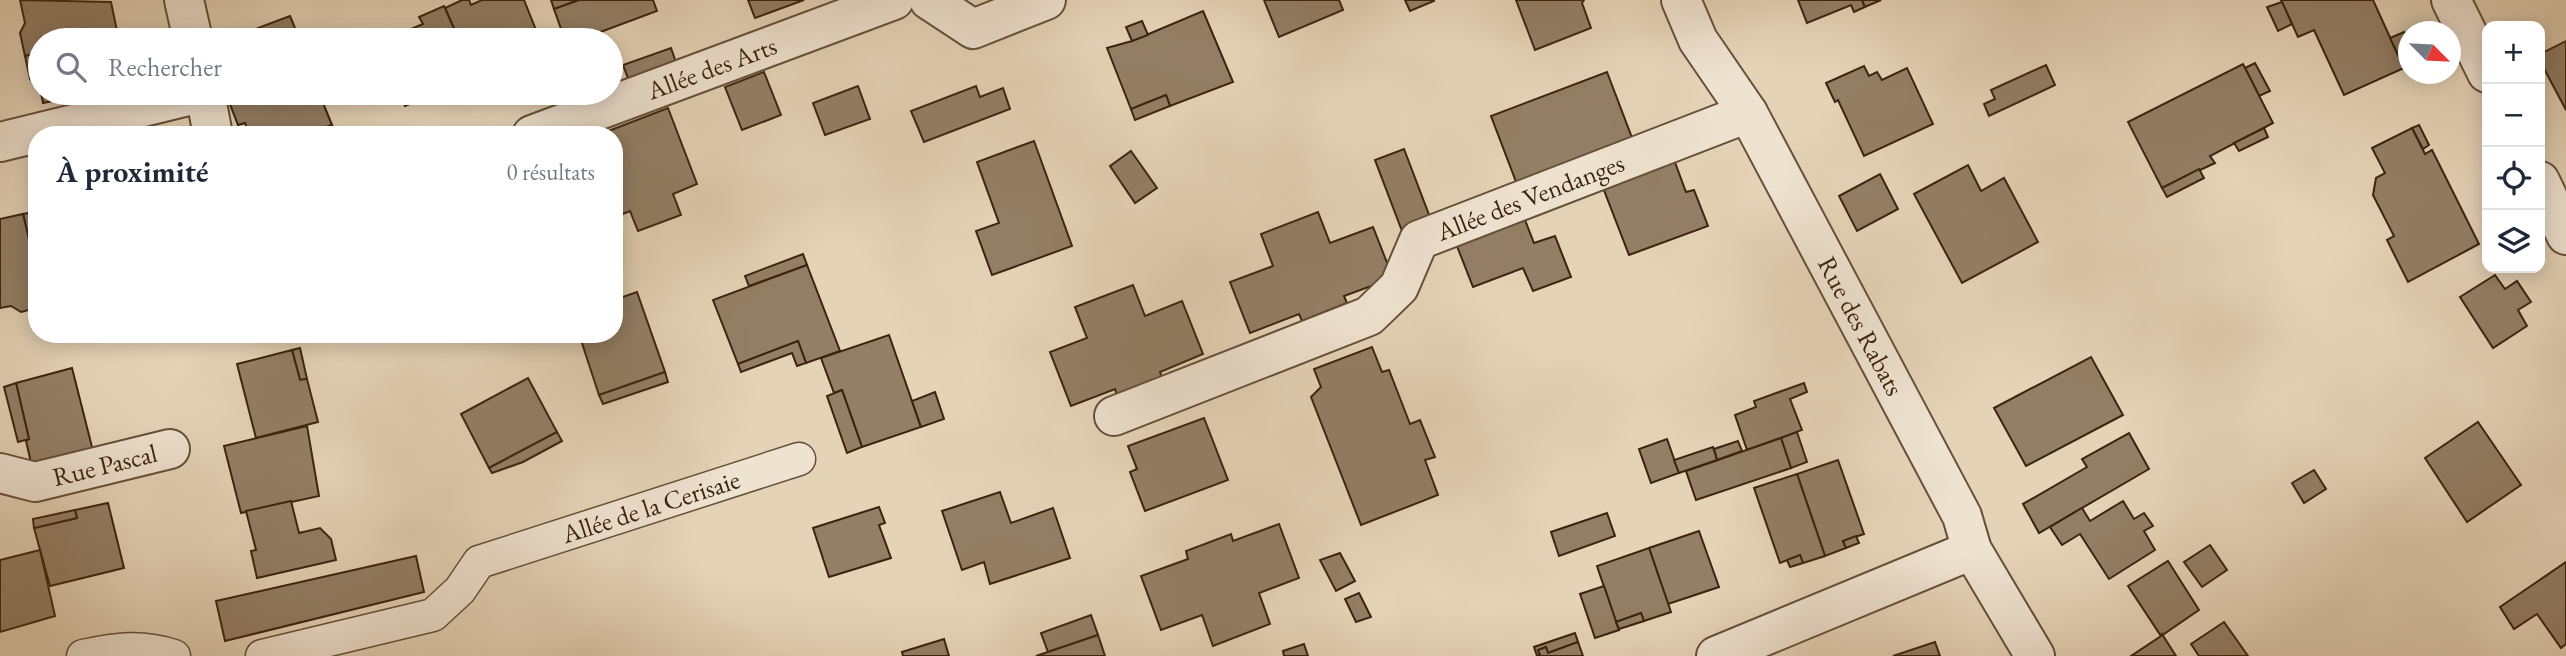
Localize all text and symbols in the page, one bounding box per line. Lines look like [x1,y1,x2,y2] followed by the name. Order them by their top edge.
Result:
[2398,21,2461,84] north arrow
[2482,21,2545,273] map controls
[2482,21,2545,84] button: +
[28,28,623,105] search box
[641,28,782,108] street label: Allée des Arts
[52,48,90,86] icon: search
[108,50,222,84] text: Rechercher
[2482,84,2545,147] button: −
[1431,145,1629,249] street label: Allée des Vendanges
[2482,147,2545,210] button: locate
[56,152,208,191] text: À proximité
[507,157,595,187] text: 0 résultats
[2482,210,2545,273] button: layers
[1810,250,1912,402] street label: Rue des Rabats
[49,436,160,494] street label: Rue Pascal
[557,462,744,552] street label: Allée de la Cerisaie

